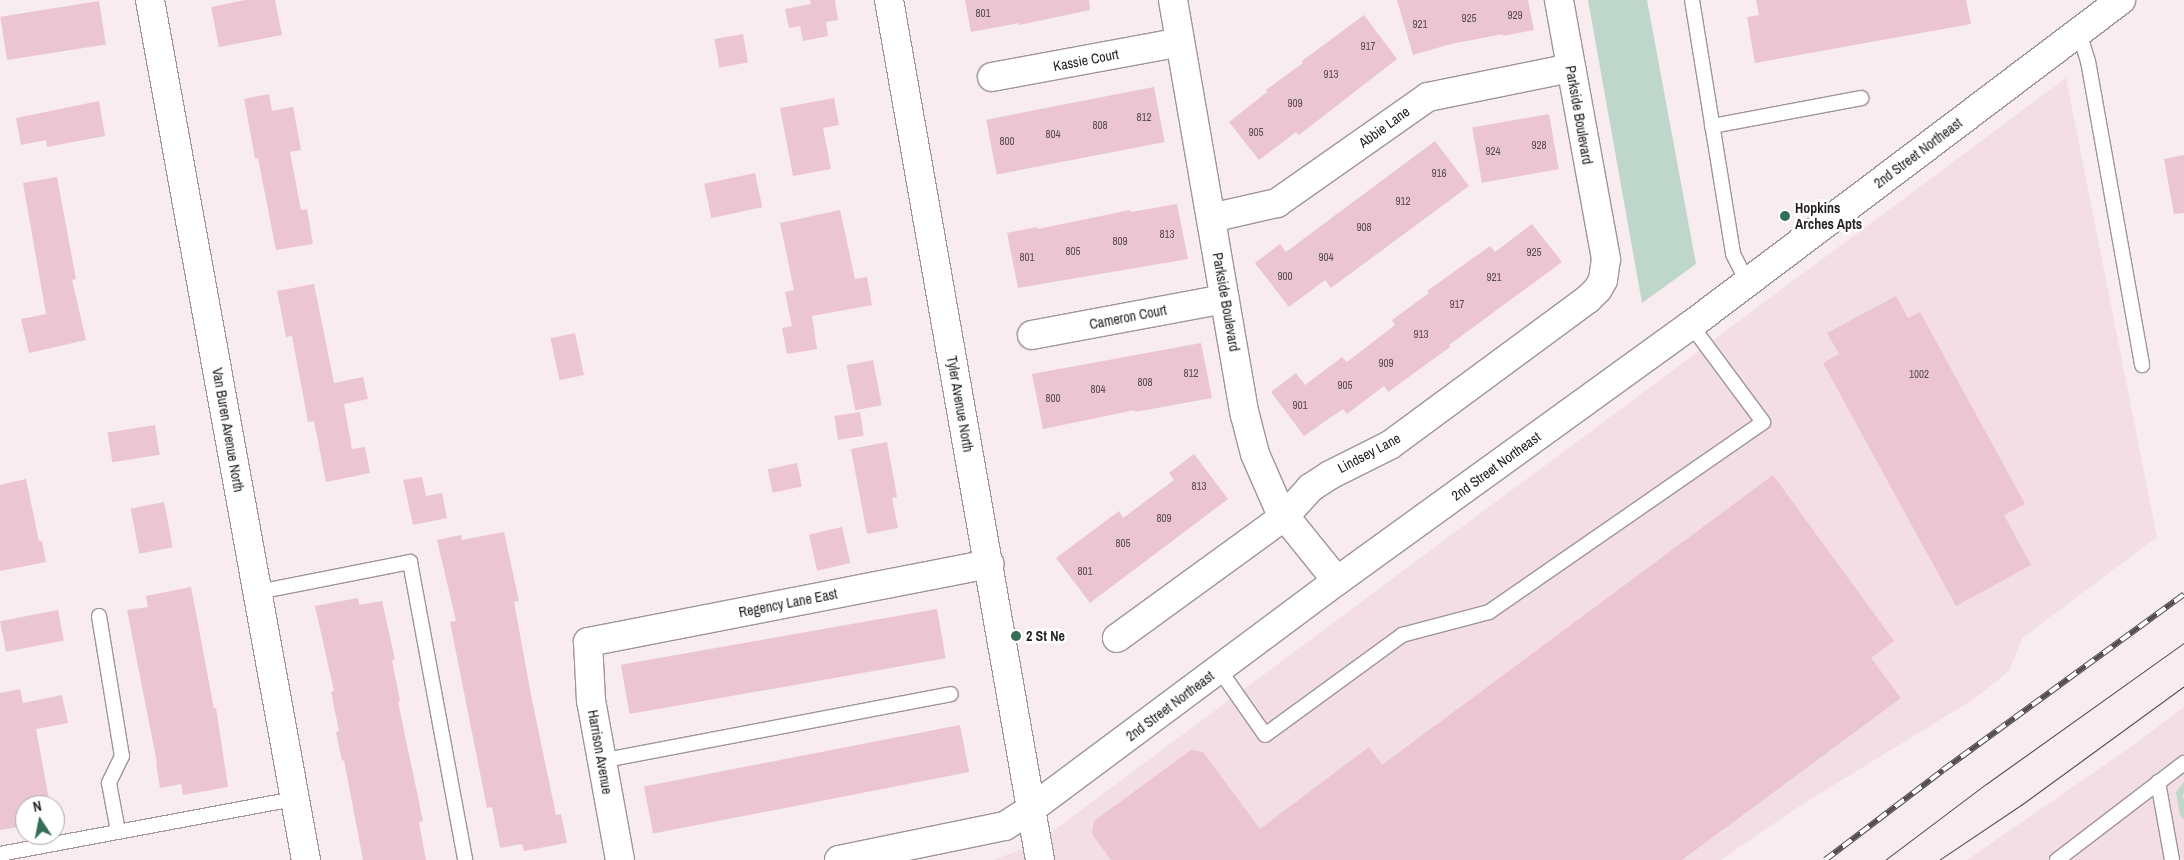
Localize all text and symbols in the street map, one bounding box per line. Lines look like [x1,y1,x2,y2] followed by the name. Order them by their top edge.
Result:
[975,6,991,20] house number: 801
[1507,8,1523,22] house number: 929
[1461,11,1477,25] house number: 925
[1412,17,1428,31] house number: 921
[1360,39,1376,53] house number: 917
[1052,45,1120,75] street label: Kassie Court
[1562,64,1596,166] street label: Parkside Boulevard
[1323,67,1339,81] house number: 913
[1287,96,1303,110] house number: 909
[1355,103,1413,151] street label: Abbie Lane
[1136,110,1152,124] house number: 812
[1871,114,1965,192] street label: 2nd Street Northeast
[1092,118,1108,132] house number: 808
[1248,125,1264,139] house number: 905
[1045,127,1061,141] house number: 804
[999,134,1015,148] house number: 800
[1531,138,1547,152] house number: 928
[1485,144,1501,158] house number: 924
[1431,166,1447,180] house number: 916
[1395,194,1411,208] house number: 912
[1795,200,1863,232] place label: Hopkins Arches Apts
[1779,210,1791,222] marker: Hopkins Arches Apts
[1356,220,1372,234] house number: 908
[1159,227,1175,241] house number: 813
[1112,234,1128,248] house number: 809
[1065,244,1081,258] house number: 805
[1526,245,1542,259] house number: 925
[1019,250,1035,264] house number: 801
[1318,250,1334,264] house number: 904
[1209,251,1243,353] street label: Parkside Boulevard
[1277,269,1293,283] house number: 900
[1486,270,1502,284] house number: 921
[1449,297,1465,311] house number: 917
[1088,301,1168,333] street label: Cameron Court
[1413,327,1429,341] house number: 913
[943,354,977,454] street label: Tyler Avenue North
[1378,356,1394,370] house number: 909
[209,366,247,494] street label: Van Buren Avenue North
[1183,366,1199,380] house number: 812
[1909,367,1929,381] house number: 1002
[1137,375,1153,389] house number: 808
[1337,378,1353,392] house number: 905
[1090,382,1106,396] house number: 804
[1045,391,1061,405] house number: 800
[1292,398,1308,412] house number: 901
[1448,428,1544,504] street label: 2nd Street Northeast
[1335,429,1403,477] street label: Lindsey Lane
[1191,479,1207,493] house number: 813
[1156,511,1172,525] house number: 809
[1115,536,1131,550] house number: 805
[1077,564,1093,578] house number: 801
[737,585,839,621] street label: Regency Lane East
[1026,628,1065,644] place label: 2 St Ne
[1010,630,1022,642] marker: 2 St Ne
[1123,667,1217,745] street label: 2nd Street Northeast
[584,708,616,796] street label: Harrison Avenue
[15,795,65,845] north arrow
[32,797,43,816] text: N

